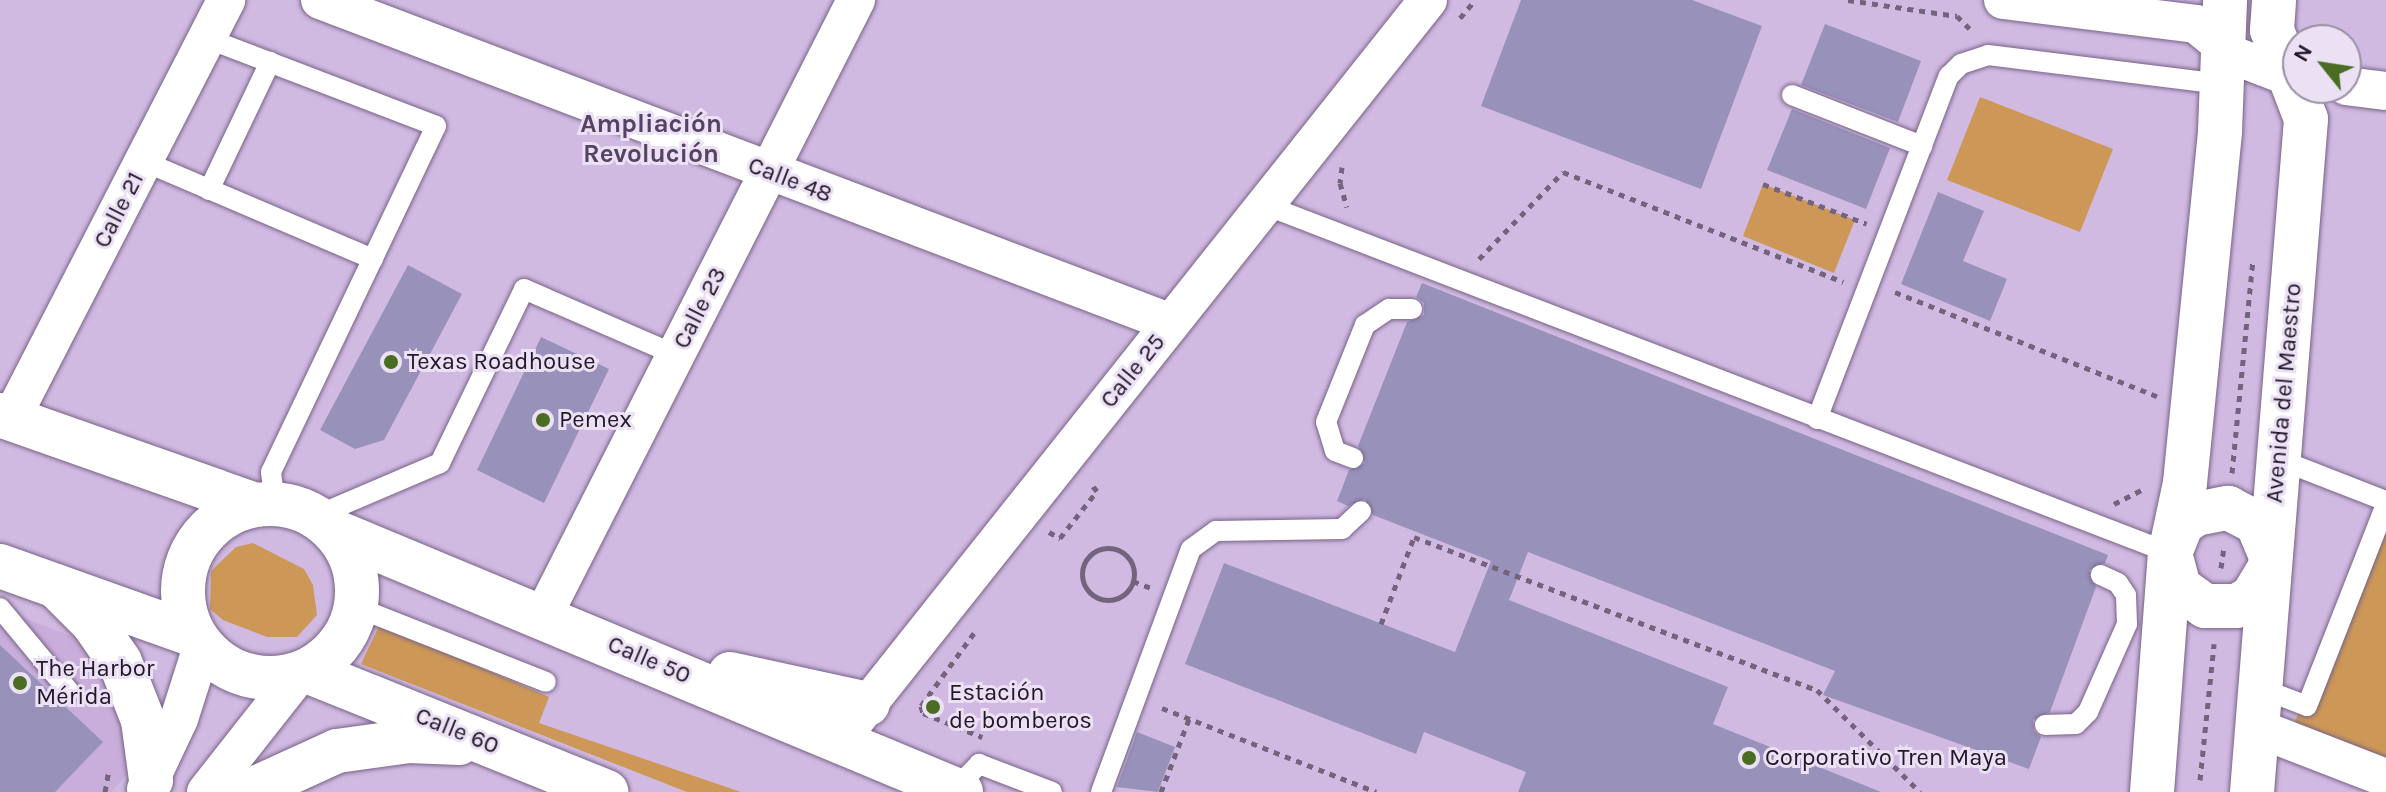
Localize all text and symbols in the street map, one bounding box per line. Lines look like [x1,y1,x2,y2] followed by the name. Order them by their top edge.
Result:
[2282,24,2362,104] north arrow
[2288,40,2318,66] text: N
[580,108,722,170] district label: Ampliación Revolución
[744,151,836,209] street label: Calle 48
[88,167,150,253] street label: Calle 21
[667,262,733,354] street label: Calle 23
[2260,282,2308,504] street label: Avenida del Maestro
[1094,328,1172,414] street label: Calle 25
[407,348,596,376] place label: Texas Roadhouse
[382,353,400,371] marker: Texas Roadhouse
[559,406,632,434] place label: Pemex
[534,411,552,429] marker: Pemex
[603,630,695,690] street label: Calle 50
[36,655,154,711] place label: The Harbor Mérida
[11,674,29,692] marker: The Harbor Mérida
[949,679,1092,735] place label: Estación de bomberos
[924,698,942,716] marker: Estación de bomberos
[411,701,503,761] street label: Calle 60
[1765,744,2007,772] place label: Corporativo Tren Maya
[1740,749,1758,767] marker: Corporativo Tren Maya

